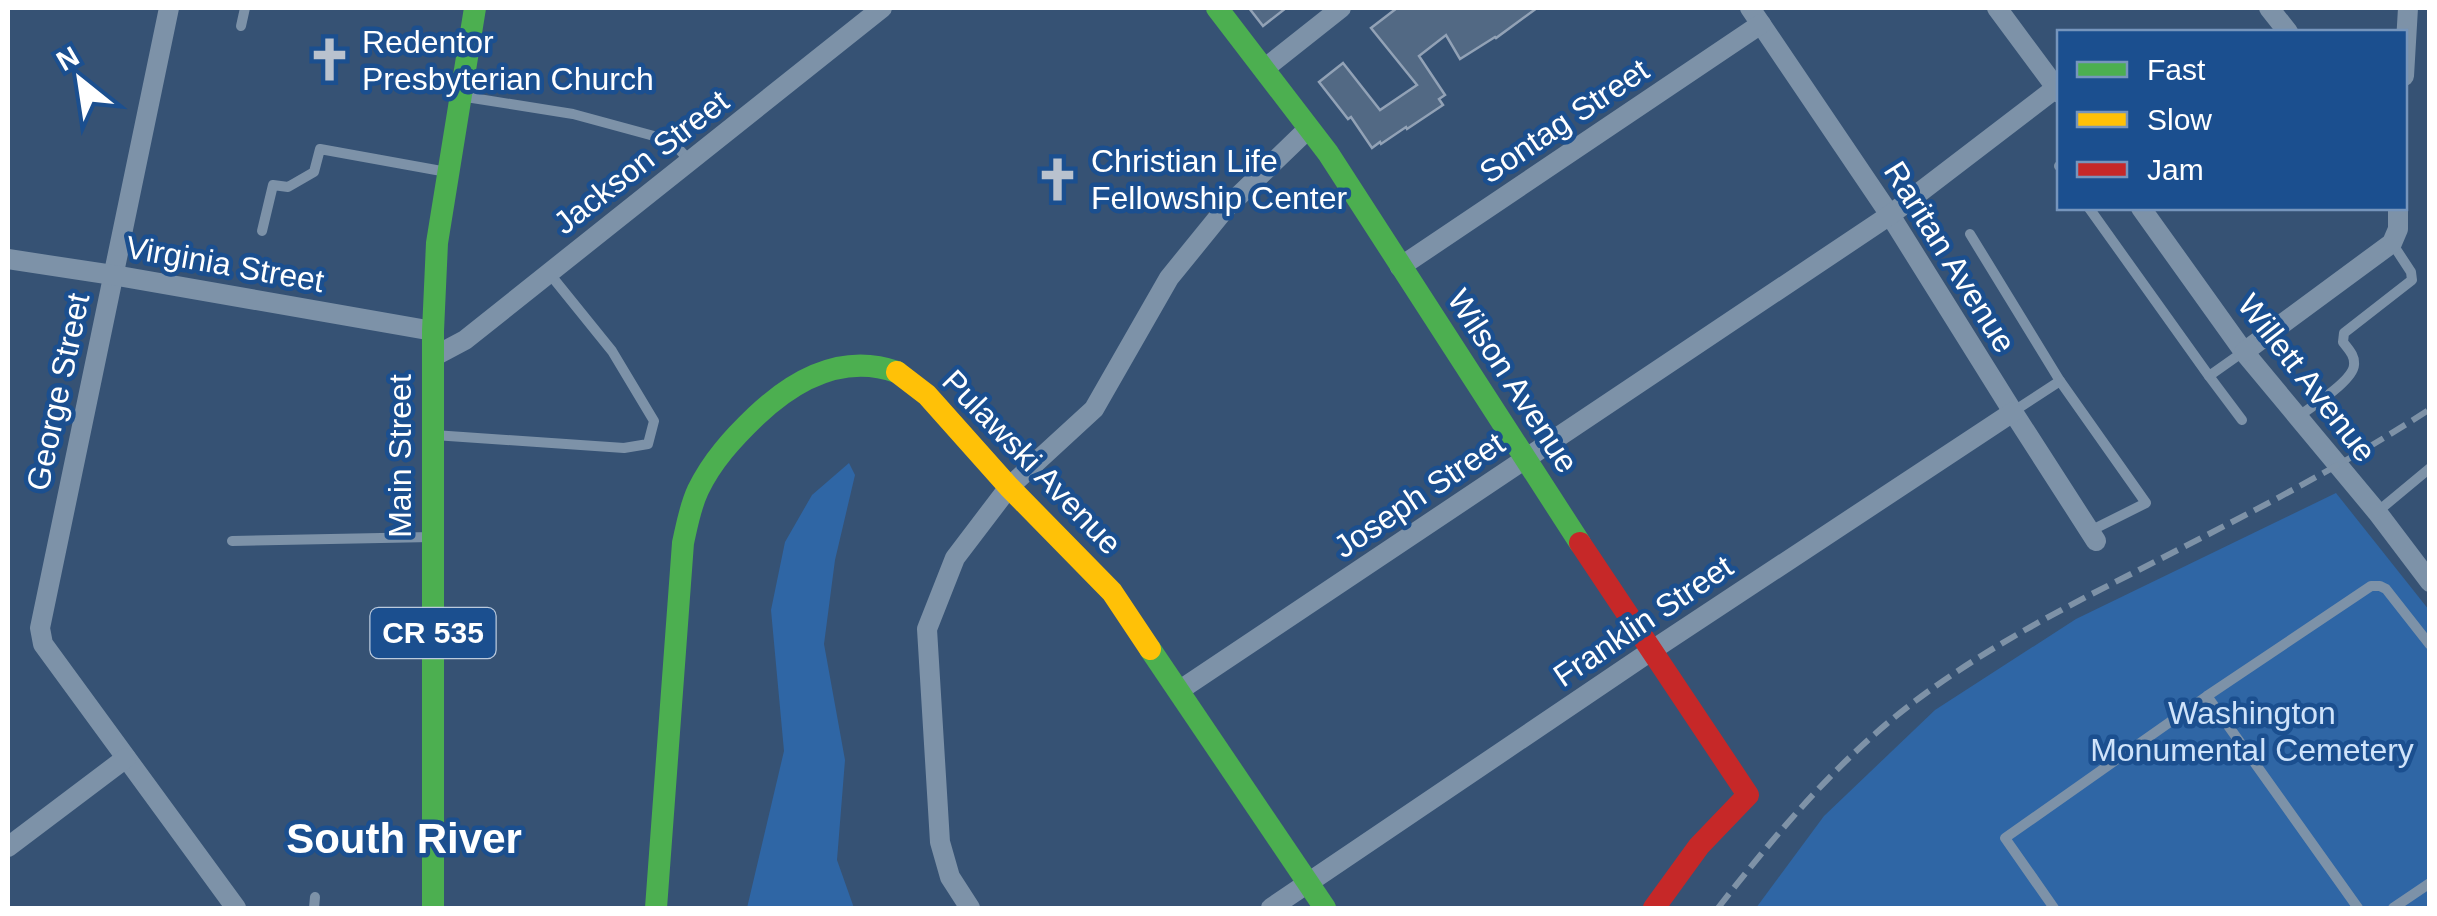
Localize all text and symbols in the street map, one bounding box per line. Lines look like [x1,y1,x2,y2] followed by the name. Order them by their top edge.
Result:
[362,24,654,97] place label: Redentor Presbyterian Church
[30,30,130,130] north arrow
[2057,30,2407,210] legend
[305,36,353,84] church icon: Redentor Presbyterian Church
[51,40,84,77] text: N
[1473,51,1655,191] street label: Sontag Street
[2147,53,2206,86] text: Fast
[547,83,736,241] street label: Jackson Street
[2147,103,2212,136] text: Slow
[1091,143,1347,216] place label: Christian Life Fellowship Center
[2147,153,2204,186] text: Jam
[1034,155,1082,203] church icon: Christian Life Fellowship Center
[1877,155,2023,359] street label: Raritan Avenue
[123,229,327,299] street label: Virginia Street
[1440,283,1586,479] street label: Wilson Avenue
[2231,287,2383,469] street label: Willett Avenue
[19,290,97,494] street label: George Street
[935,363,1129,561] street label: Pulawski Avenue
[382,374,418,538] street label: Main Street
[1327,425,1511,565] street label: Joseph Street
[1547,548,1739,694] street label: Franklin Street
[370,608,496,658] road number: CR 535
[2090,695,2414,768] park label: Washington Monumental Cemetery
[286,815,522,862] district label: South River

